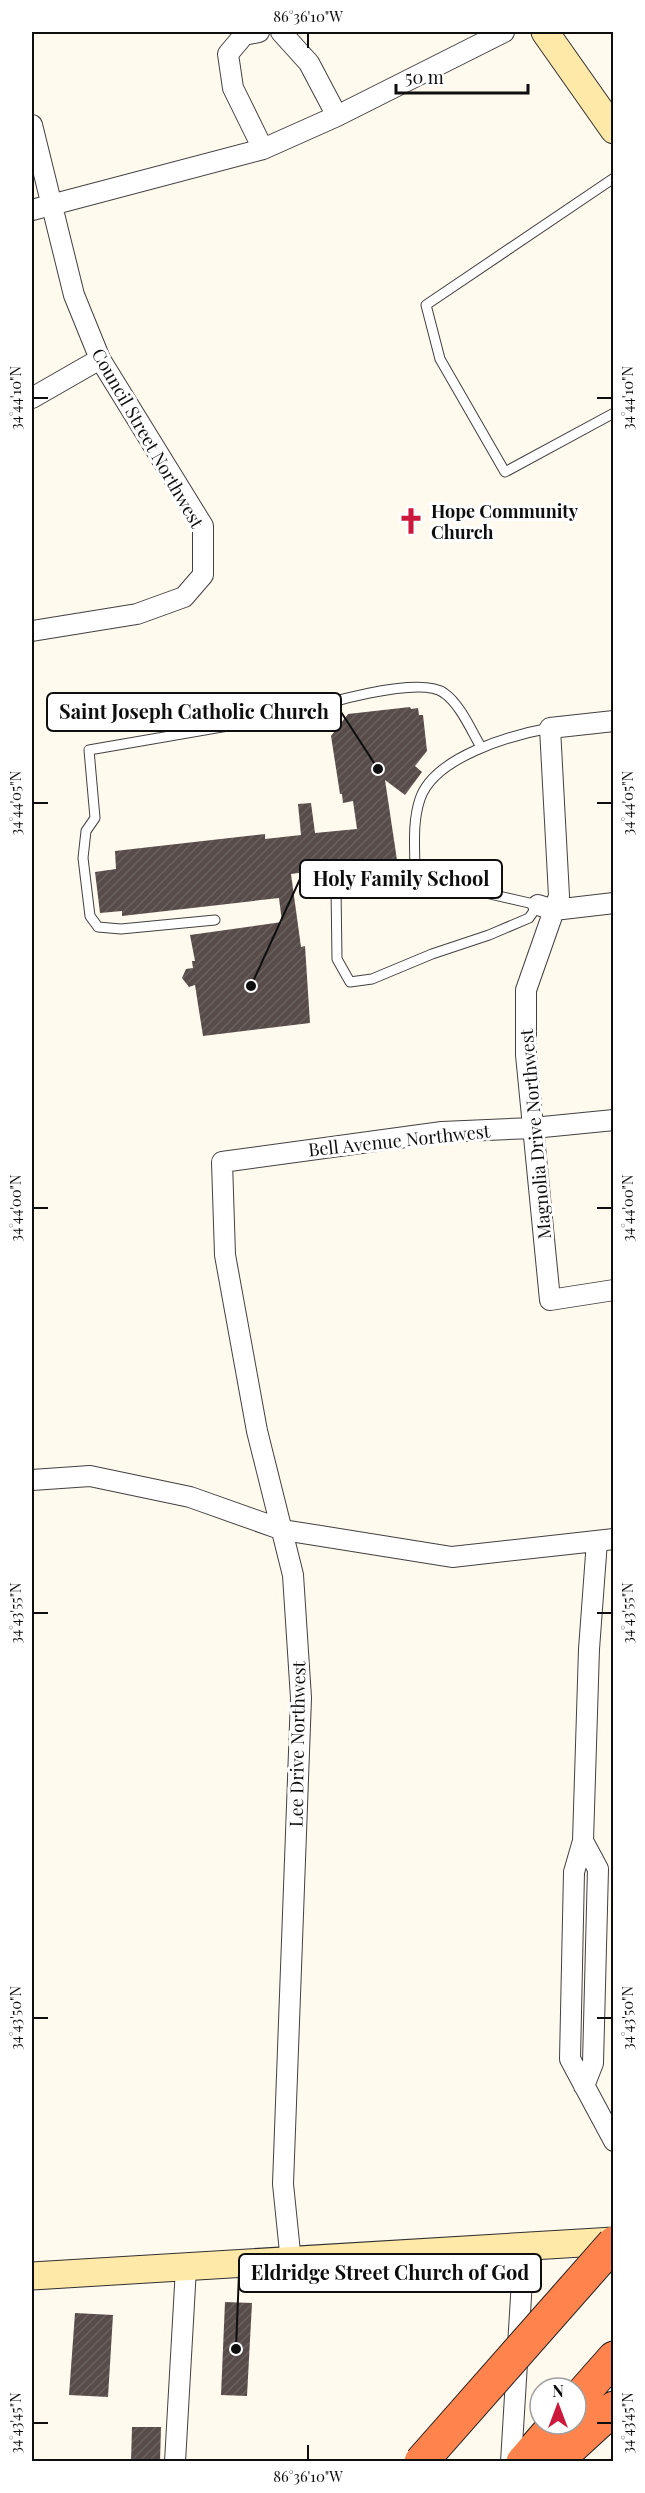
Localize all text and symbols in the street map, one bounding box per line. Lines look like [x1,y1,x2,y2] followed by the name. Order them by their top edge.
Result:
[273,6,343,26] text: 86°36'10"W
[396,57,528,95] scale bar
[405,65,444,89] text: 50 m
[87,344,210,533] street label: Council Street Northwest
[5,366,25,430] text: 34°44'10"N
[617,366,637,430] text: 34°44'10"N
[431,499,579,544] place label: Hope Community Church
[396,506,426,536] church icon: Hope Community Church
[47,693,341,731] callout: Saint Joseph Catholic Church
[59,697,329,724] text: Saint Joseph Catholic Church
[5,770,25,835] text: 34°44'05"N
[617,770,637,835] text: 34°44'05"N
[300,860,502,898] callout: Holy Family School
[313,864,489,891] text: Holy Family School
[514,1027,556,1240] street label: Magnolia Drive Northwest
[307,1118,492,1161] street label: Bell Avenue Northwest
[5,1174,25,1242] text: 34°44'00"N
[617,1174,637,1242] text: 34°44'00"N
[5,1582,25,1644] text: 34°43'55"N
[617,1582,637,1644] text: 34°43'55"N
[284,1660,310,1827] street label: Lee Drive Northwest
[5,1986,25,2050] text: 34°43'50"N
[617,1986,637,2050] text: 34°43'50"N
[239,2254,541,2292] callout: Eldridge Street Church of God
[251,2258,529,2285] text: Eldridge Street Church of God
[528,2376,588,2436] north arrow
[552,2380,564,2401] text: N
[5,2392,25,2454] text: 34°43'45"N
[617,2392,637,2454] text: 34°43'45"N
[273,2466,343,2486] text: 86°36'10"W

